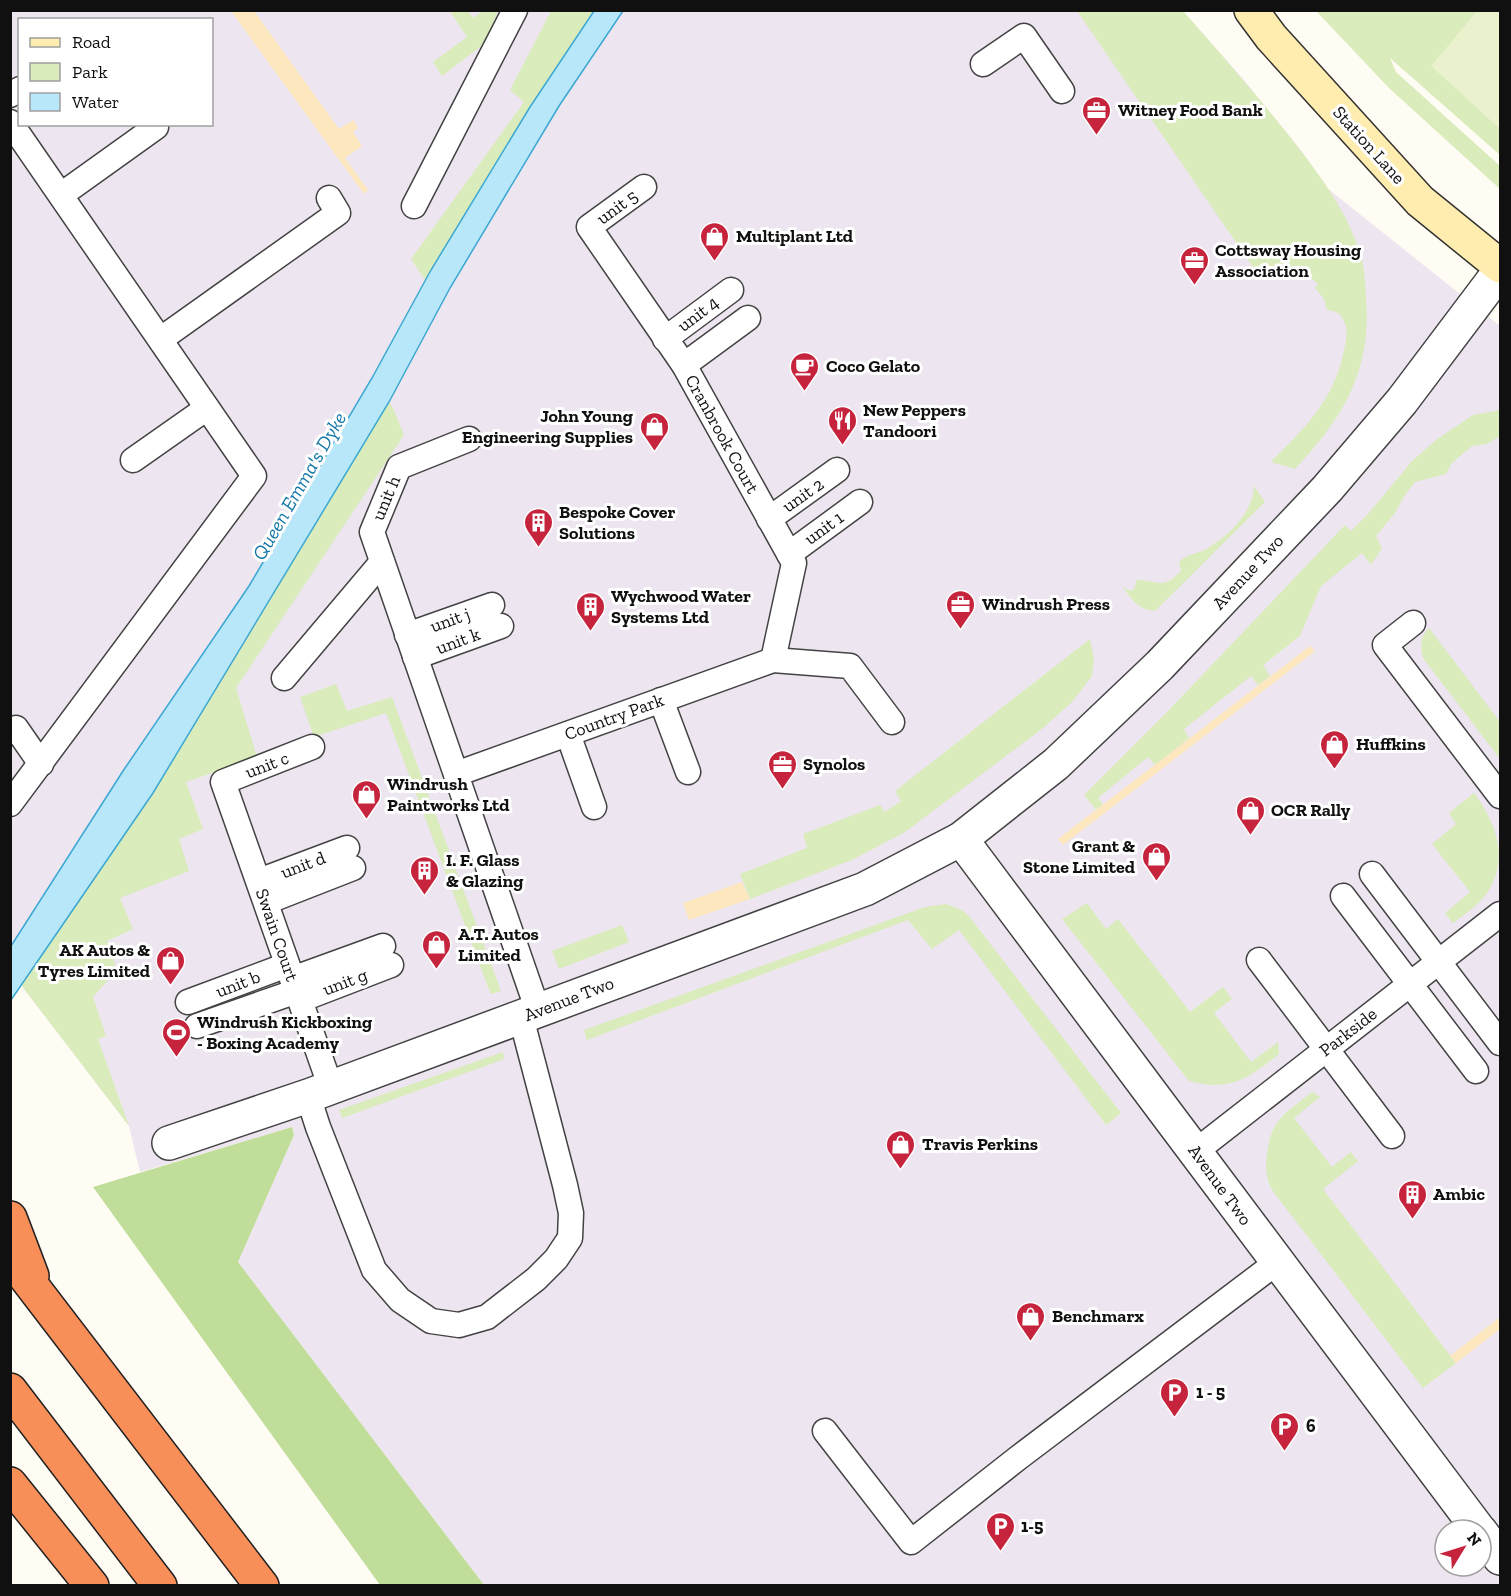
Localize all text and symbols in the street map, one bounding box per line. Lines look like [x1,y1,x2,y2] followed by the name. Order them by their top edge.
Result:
[18,18,213,126] legend
[72,31,111,53] text: Road
[72,61,108,83] text: Park
[72,91,119,113] text: Water
[1081,94,1113,136] office icon: Witney Food Bank
[1118,99,1263,121] place label: Witney Food Bank
[1328,101,1410,189] street label: Station Lane
[592,185,642,229] street label: unit 5
[699,220,731,262] shop icon: Multiplant Ltd
[736,225,854,247] place label: Multiplant Ltd
[1215,239,1361,282] place label: Cottsway Housing Association
[1178,244,1210,286] office icon: Cottsway Housing Association
[673,291,723,337] street label: unit 4
[789,350,821,392] cafe icon: Coco Gelato
[826,355,921,377] place label: Coco Gelato
[680,371,764,498] street label: Cranbrook Court
[863,399,966,442] place label: New Peppers Tandoori
[826,404,858,446] restaurant icon: New Peppers Tandoori
[462,405,633,448] place label: John Young Engineering Supplies
[247,408,351,564] water label: Queen Emma's Dyke
[638,410,670,452] shop icon: John Young Engineering Supplies
[367,472,405,524] street label: unit h
[778,473,828,517] street label: unit 2
[559,501,675,544] place label: Bespoke Cover Solutions
[522,506,554,548] building icon: Bespoke Cover Solutions
[800,506,848,550] street label: unit 1
[1208,530,1288,614] street label: Avenue Two
[611,585,751,628] place label: Wychwood Water Systems Ltd
[945,588,977,630] office icon: Windrush Press
[574,590,606,632] building icon: Wychwood Water Systems Ltd
[982,593,1110,615] place label: Windrush Press
[427,603,473,637] street label: unit j
[433,623,484,659] street label: unit k
[561,689,667,745] street label: Country Park
[1319,728,1351,770] shop icon: Huffkins
[1356,733,1426,755] place label: Huffkins
[242,747,292,783] street label: unit c
[766,748,798,790] office icon: Synolos
[803,753,865,775] place label: Synolos
[387,773,510,816] place label: Windrush Paintworks Ltd
[350,778,382,820] shop icon: Windrush Paintworks Ltd
[1234,794,1266,836] shop icon: OCR Rally
[1271,799,1351,821] place label: OCR Rally
[1023,835,1136,878] place label: Grant & Stone Limited
[1140,840,1172,882] shop icon: Grant & Stone Limited
[278,846,329,884] street label: unit d
[446,849,523,892] place label: I. F. Glass & Glazing
[409,854,441,896] building icon: I. F. Glass & Glazing
[251,886,303,985] street label: Swain Court
[458,923,539,966] place label: A.T. Autos Limited
[421,928,453,970] shop icon: A.T. Autos Limited
[38,939,151,982] place label: AK Autos & Tyres Limited
[155,944,187,986] shop icon: AK Autos & Tyres Limited
[320,963,371,1001] street label: unit g
[213,966,263,1002] street label: unit b
[521,972,617,1026] street label: Avenue Two
[1315,1003,1381,1061] street label: Parkside
[197,1011,372,1054] place label: Windrush Kickboxing - Boxing Academy
[160,1016,192,1058] sports icon: Windrush Kickboxing - Boxing Academy
[885,1128,917,1170] shop icon: Travis Perkins
[922,1133,1038,1155] place label: Travis Perkins
[1183,1140,1257,1230] street label: Avenue Two
[1396,1178,1428,1220] building icon: Ambic
[1433,1183,1485,1205] place label: Ambic
[1015,1300,1047,1342] shop icon: Benchmarx
[1052,1305,1144,1327] place label: Benchmarx
[1159,1376,1191,1418] parking icon: 1 - 5
[1196,1381,1225,1403] place label: 1 - 5
[1269,1410,1301,1452] parking icon: 6
[1306,1415,1316,1437] place label: 6
[984,1510,1016,1552] parking icon: 1-5
[1021,1515,1043,1537] place label: 1-5
[1433,1518,1493,1578] north arrow
[1463,1528,1486,1550] text: N

